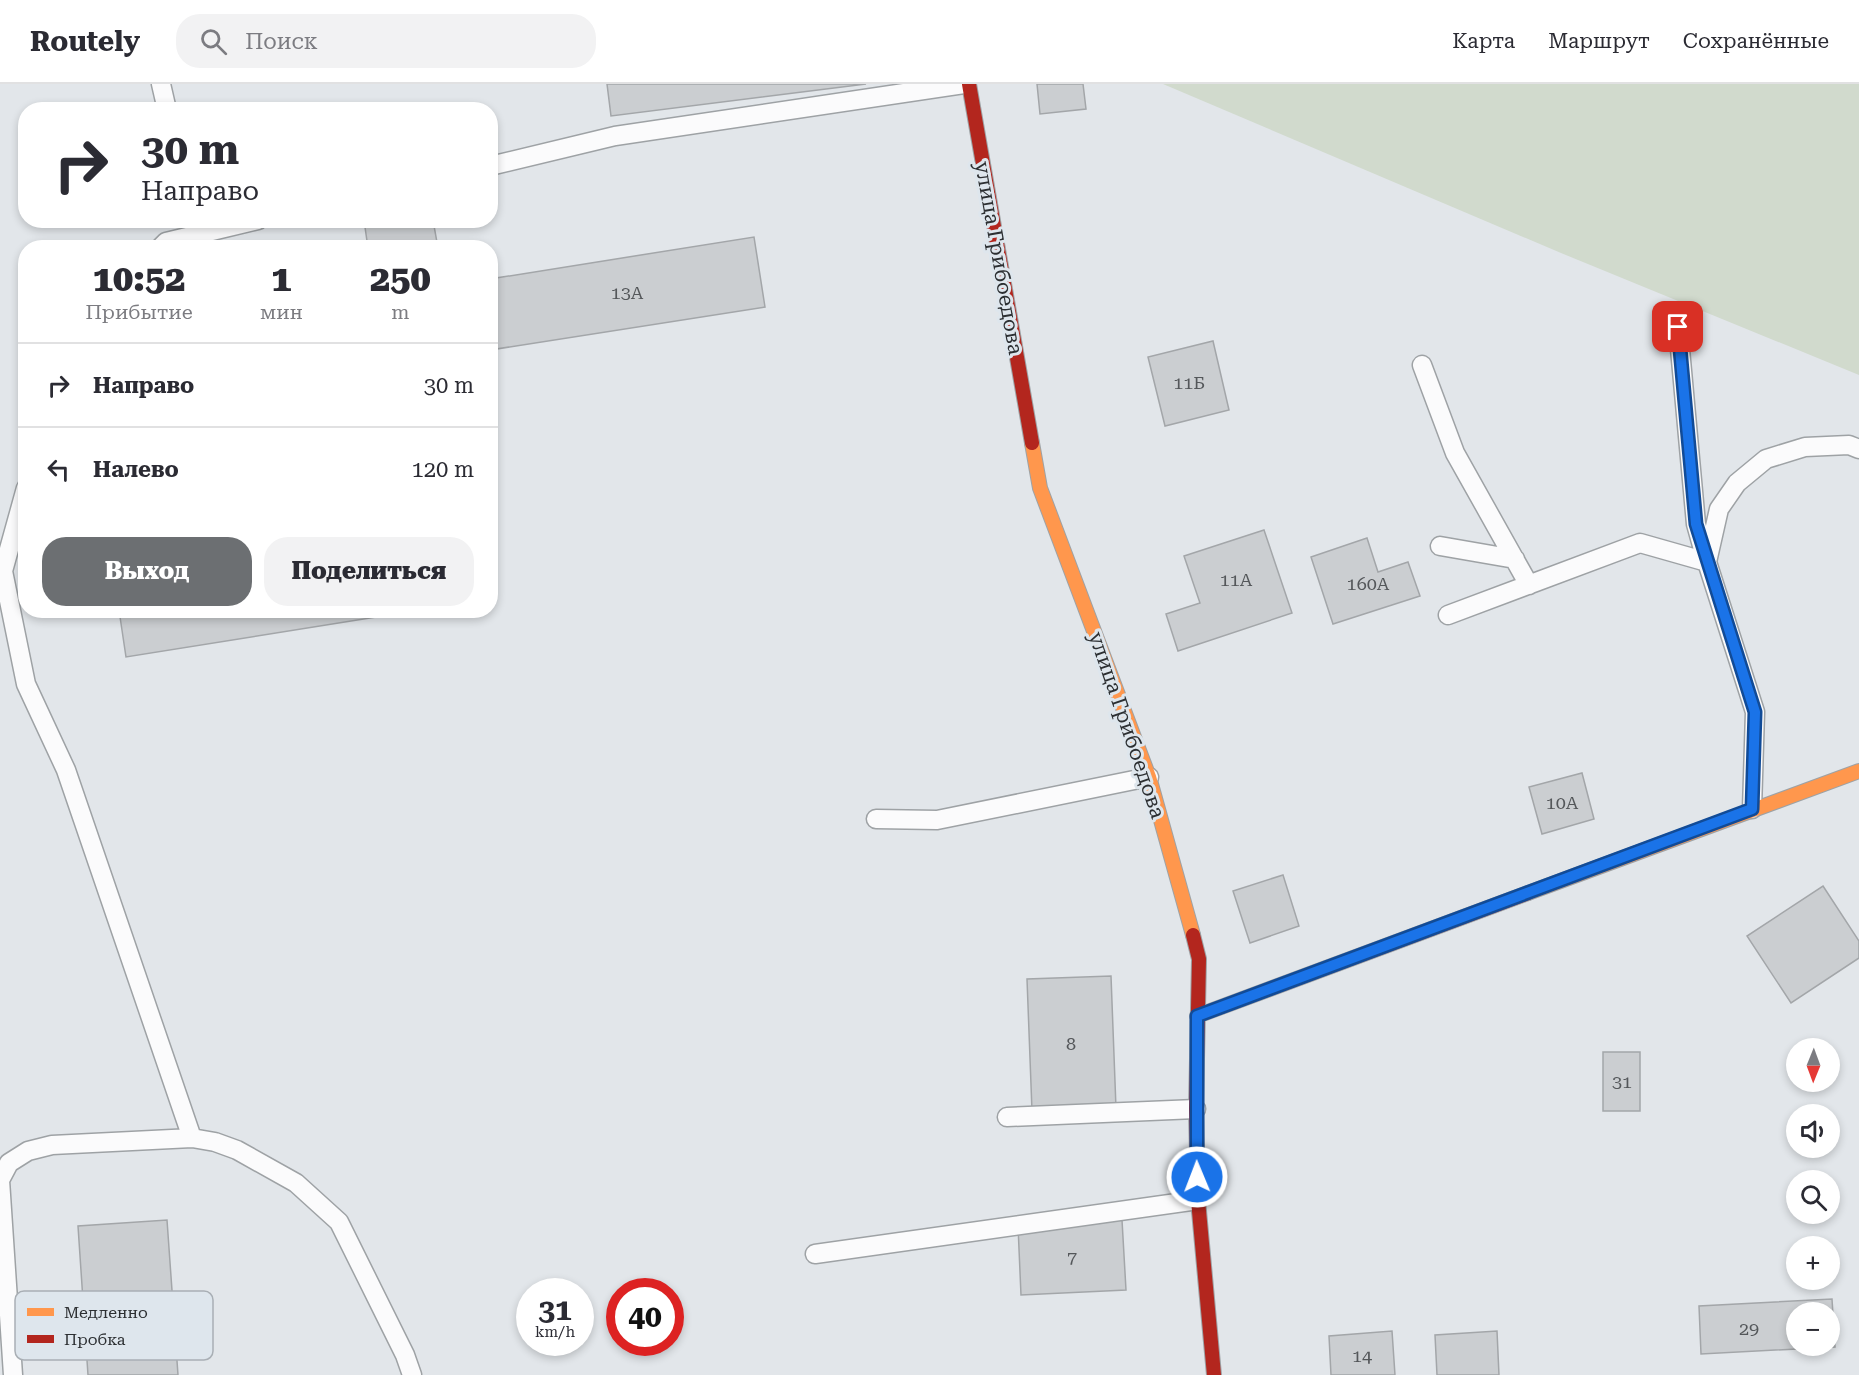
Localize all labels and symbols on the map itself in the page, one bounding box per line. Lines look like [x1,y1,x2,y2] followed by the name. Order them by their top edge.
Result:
[970,159,1028,357] street label: улица Грибоедова
[611,282,644,303] house number: 13А
[1652,301,1703,352] pin
[1173,372,1205,393] house number: 11Б
[1220,569,1253,590] house number: 11А
[1347,573,1390,594] house number: 160А
[1084,628,1170,822] street label: улица Грибоедова
[1546,792,1579,813] house number: 10А
[1066,1033,1076,1054] house number: 8
[1786,1038,1840,1092] north arrow
[1612,1071,1632,1092] house number: 31
[1165,1145,1229,1209] position arrow
[1067,1247,1077,1268] house number: 7
[606,1278,684,1356] speed limit sign: 40
[15,1291,213,1360] legend
[64,1303,148,1322] text: Медленно
[1739,1318,1759,1339] house number: 29
[64,1330,126,1349] text: Пробка
[1352,1345,1372,1366] house number: 14

